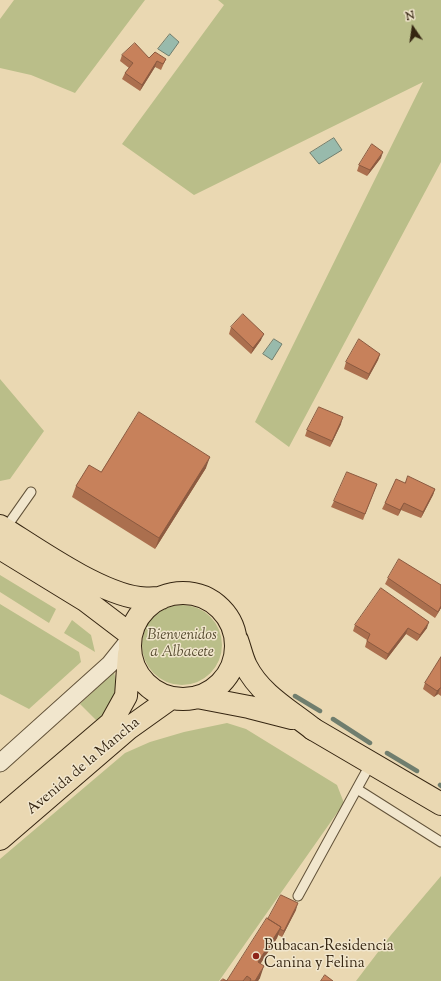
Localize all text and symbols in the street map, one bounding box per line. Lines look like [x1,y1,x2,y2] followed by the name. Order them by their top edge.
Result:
[393,8,433,48] north arrow
[404,8,416,25] text: N
[147,627,217,662] park label: Bienvenidos a Albacete
[24,714,144,820] street label: Avenida de la Mancha
[264,938,394,973] place label: Bubacan-Residencia Canina y Felina
[251,951,261,961] marker: Bubacan-Residencia Canina y Felina

